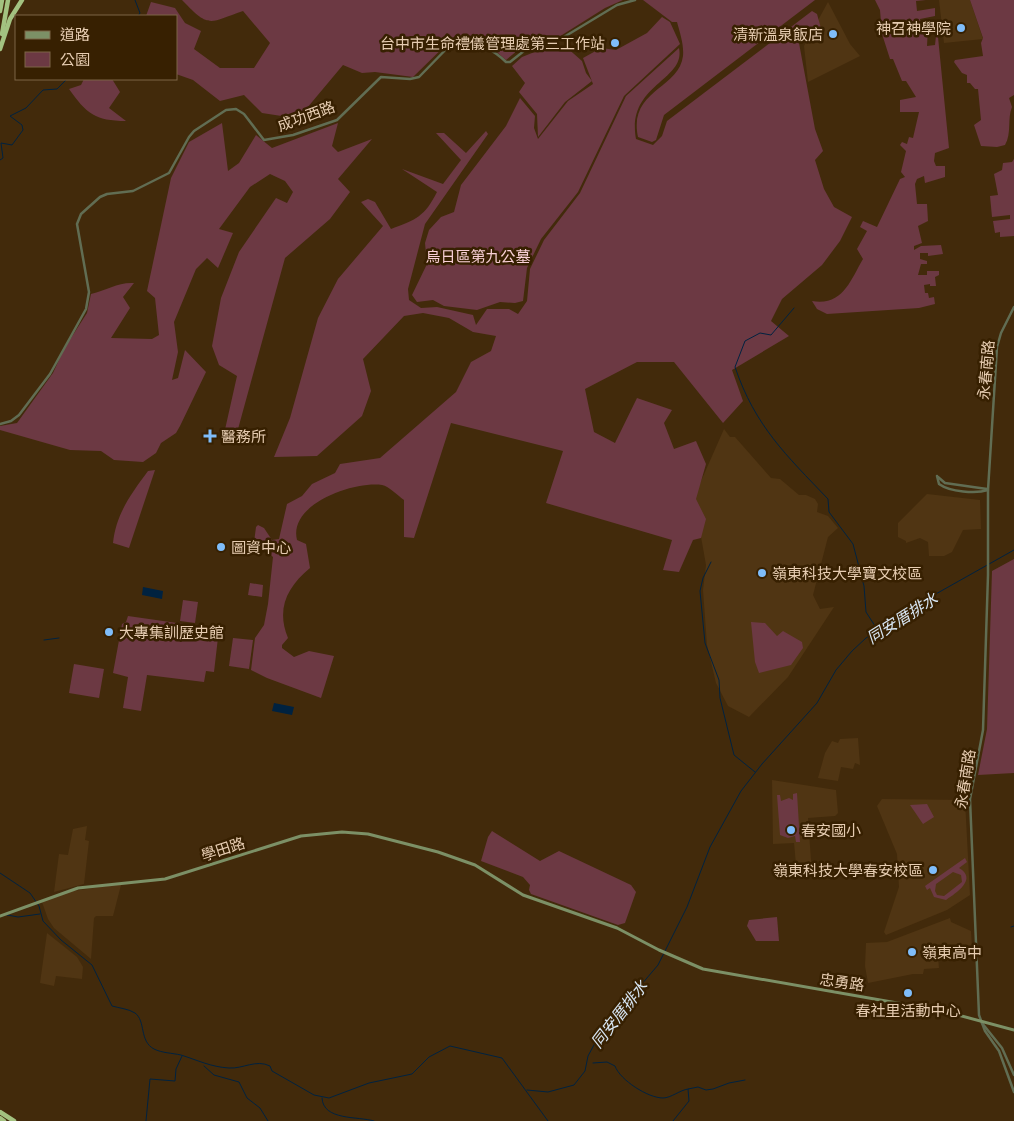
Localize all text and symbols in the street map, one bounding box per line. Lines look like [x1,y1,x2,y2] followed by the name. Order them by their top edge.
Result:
[15,15,178,80] legend
[876,19,951,38] place label: 神召神學院
[955,22,967,34] marker: 神召神學院
[60,25,90,44] text: 道路
[733,25,823,44] place label: 清新溫泉飯店
[827,28,839,40] marker: 清新溫泉飯店
[380,34,605,53] place label: 台中市生命禮儀管理處第三工作站
[609,37,621,49] marker: 台中市生命禮儀管理處第三工作站
[60,50,90,69] text: 公園
[275,97,337,135] street label: 成功西路
[425,247,531,266] park label: 烏日區第九公墓
[974,339,998,401] street label: 永春南路
[221,427,266,446] place label: 醫務所
[203,429,217,443] marker: 醫務所
[231,538,291,557] place label: 圖資中心
[215,541,227,553] marker: 圖資中心
[772,564,922,583] place label: 嶺東科技大學寶文校區
[756,567,768,579] marker: 嶺東科技大學寶文校區
[863,588,942,648] water label: 同安厝排水
[119,623,224,642] place label: 大專集訓歷史館
[103,626,115,638] marker: 大專集訓歷史館
[951,748,979,810] street label: 永春南路
[801,821,861,840] place label: 春安國小
[785,824,797,836] marker: 春安國小
[199,833,247,865] street label: 學田路
[773,861,923,880] place label: 嶺東科技大學春安校區
[927,864,939,876] marker: 嶺東科技大學春安校區
[922,943,982,962] place label: 嶺東高中
[906,946,918,958] marker: 嶺東高中
[818,969,866,995] street label: 忠勇路
[586,976,652,1052] water label: 同安厝排水
[902,987,914,999] marker: 春社里活動中心
[855,1001,961,1020] place label: 春社里活動中心

